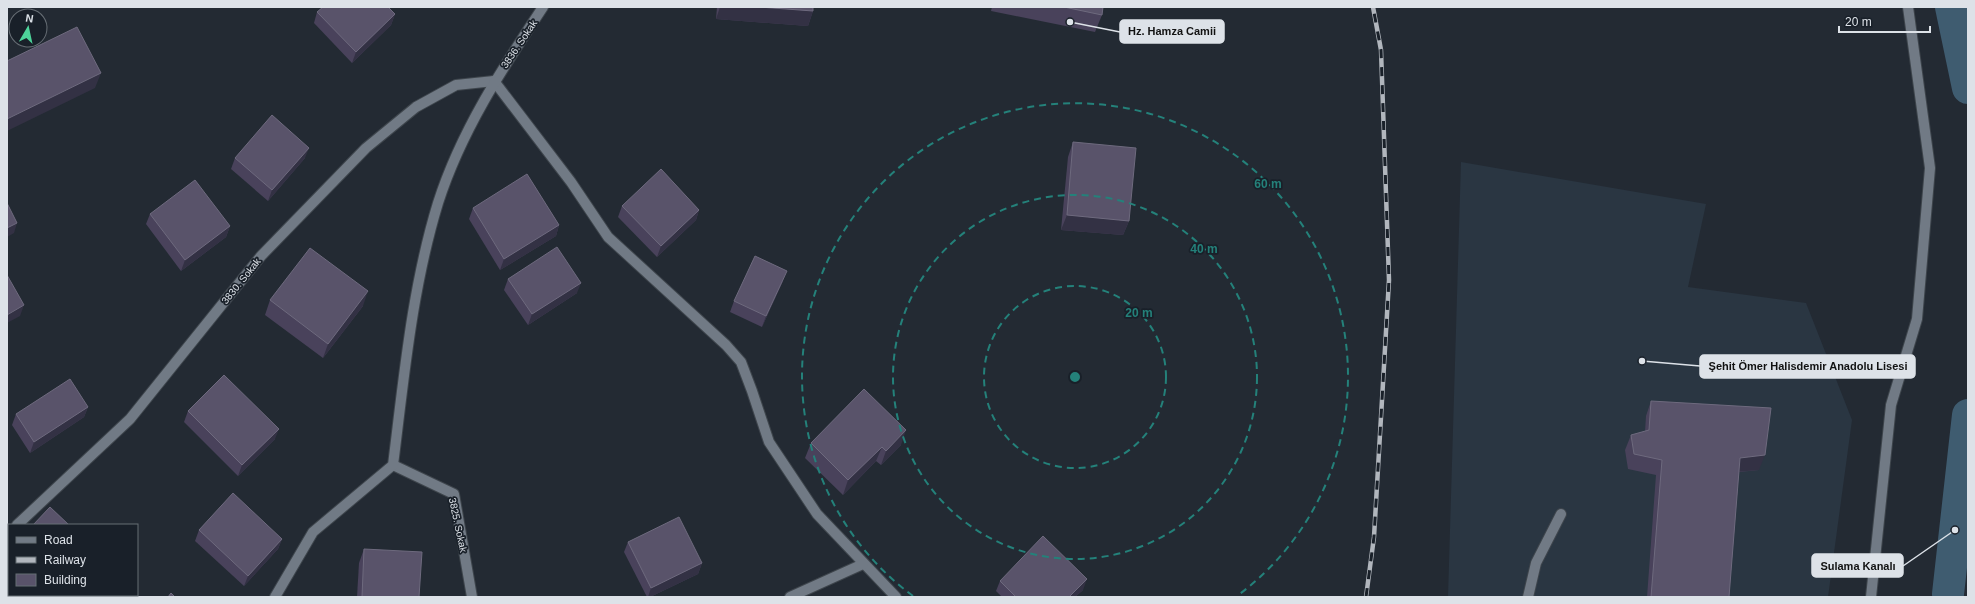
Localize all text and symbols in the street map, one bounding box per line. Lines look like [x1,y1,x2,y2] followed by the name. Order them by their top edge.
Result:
[8,8,48,48] north arrow
[1839,8,1930,34] scale bar
[25,12,34,25] text: N
[1845,15,1872,29] text: 20 m
[499,17,540,70] street label: 3836. Sokak
[1120,20,1224,43] callout: Hz. Hamza Camii
[1128,25,1216,37] text: Hz. Hamza Camii
[1254,177,1282,191] text: 60 m
[1190,242,1218,256] text: 40 m
[219,255,263,306] street label: 3830. Sokak
[1125,306,1153,320] text: 20 m
[1700,355,1915,378] callout: Şehit Ömer Halisdemir Anadolu Lisesi
[1709,360,1907,372] text: Şehit Ömer Halisdemir Anadolu Lisesi
[1068,370,1082,384] centre of rings
[447,497,469,554] street label: 3825. Sokak
[8,524,138,596] legend
[44,533,73,547] text: Road
[44,553,86,567] text: Railway
[1812,554,1903,577] callout: Sulama Kanalı
[1820,560,1896,572] text: Sulama Kanalı
[44,573,87,587] text: Building

